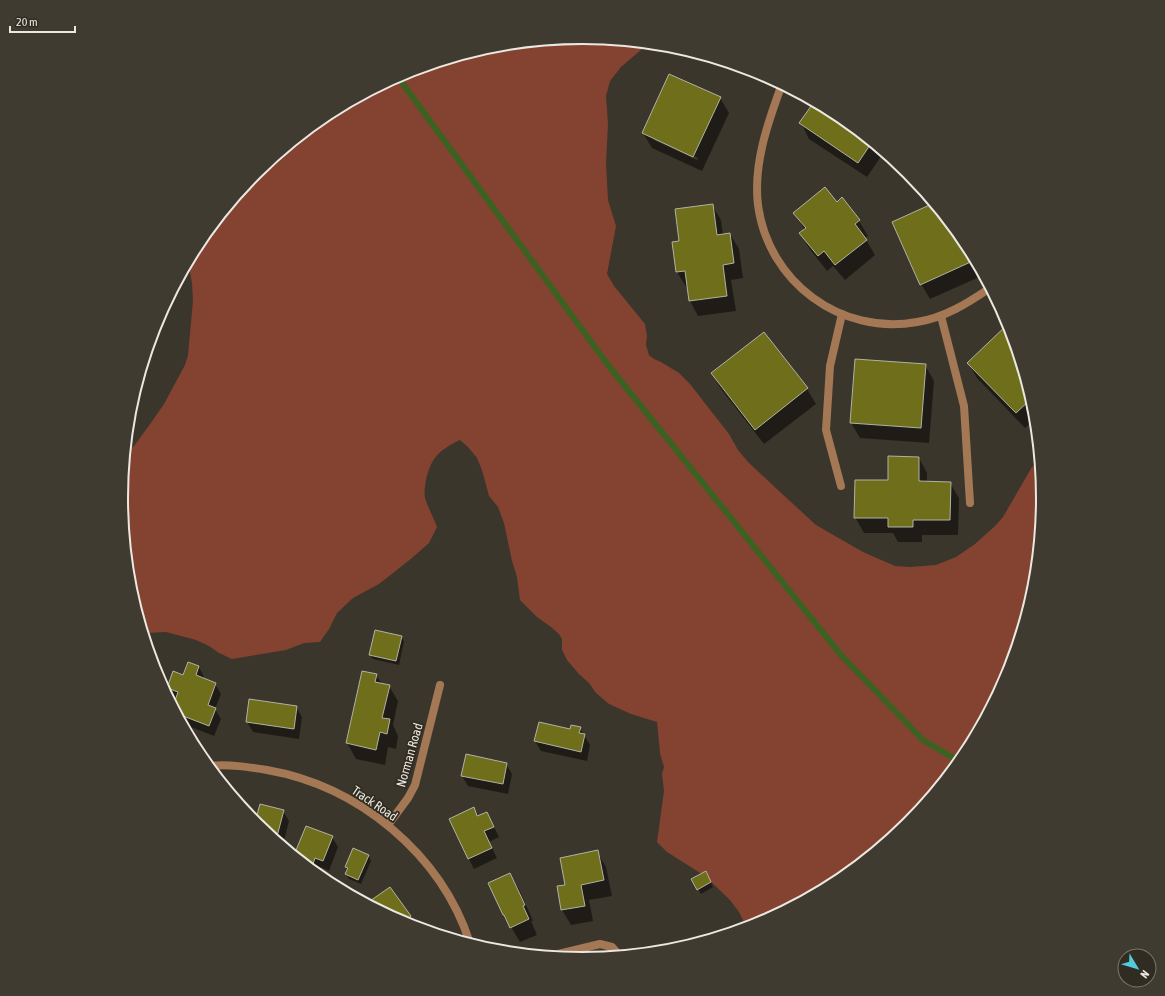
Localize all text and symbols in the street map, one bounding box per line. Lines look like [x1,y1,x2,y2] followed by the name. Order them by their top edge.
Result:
[10,8,75,34] scale bar
[16,15,38,29] text: 20 m
[393,721,426,789] street label: Norman Road
[349,783,400,824] street label: Track Road
[1117,948,1157,988] north arrow
[1138,968,1152,980] text: N

